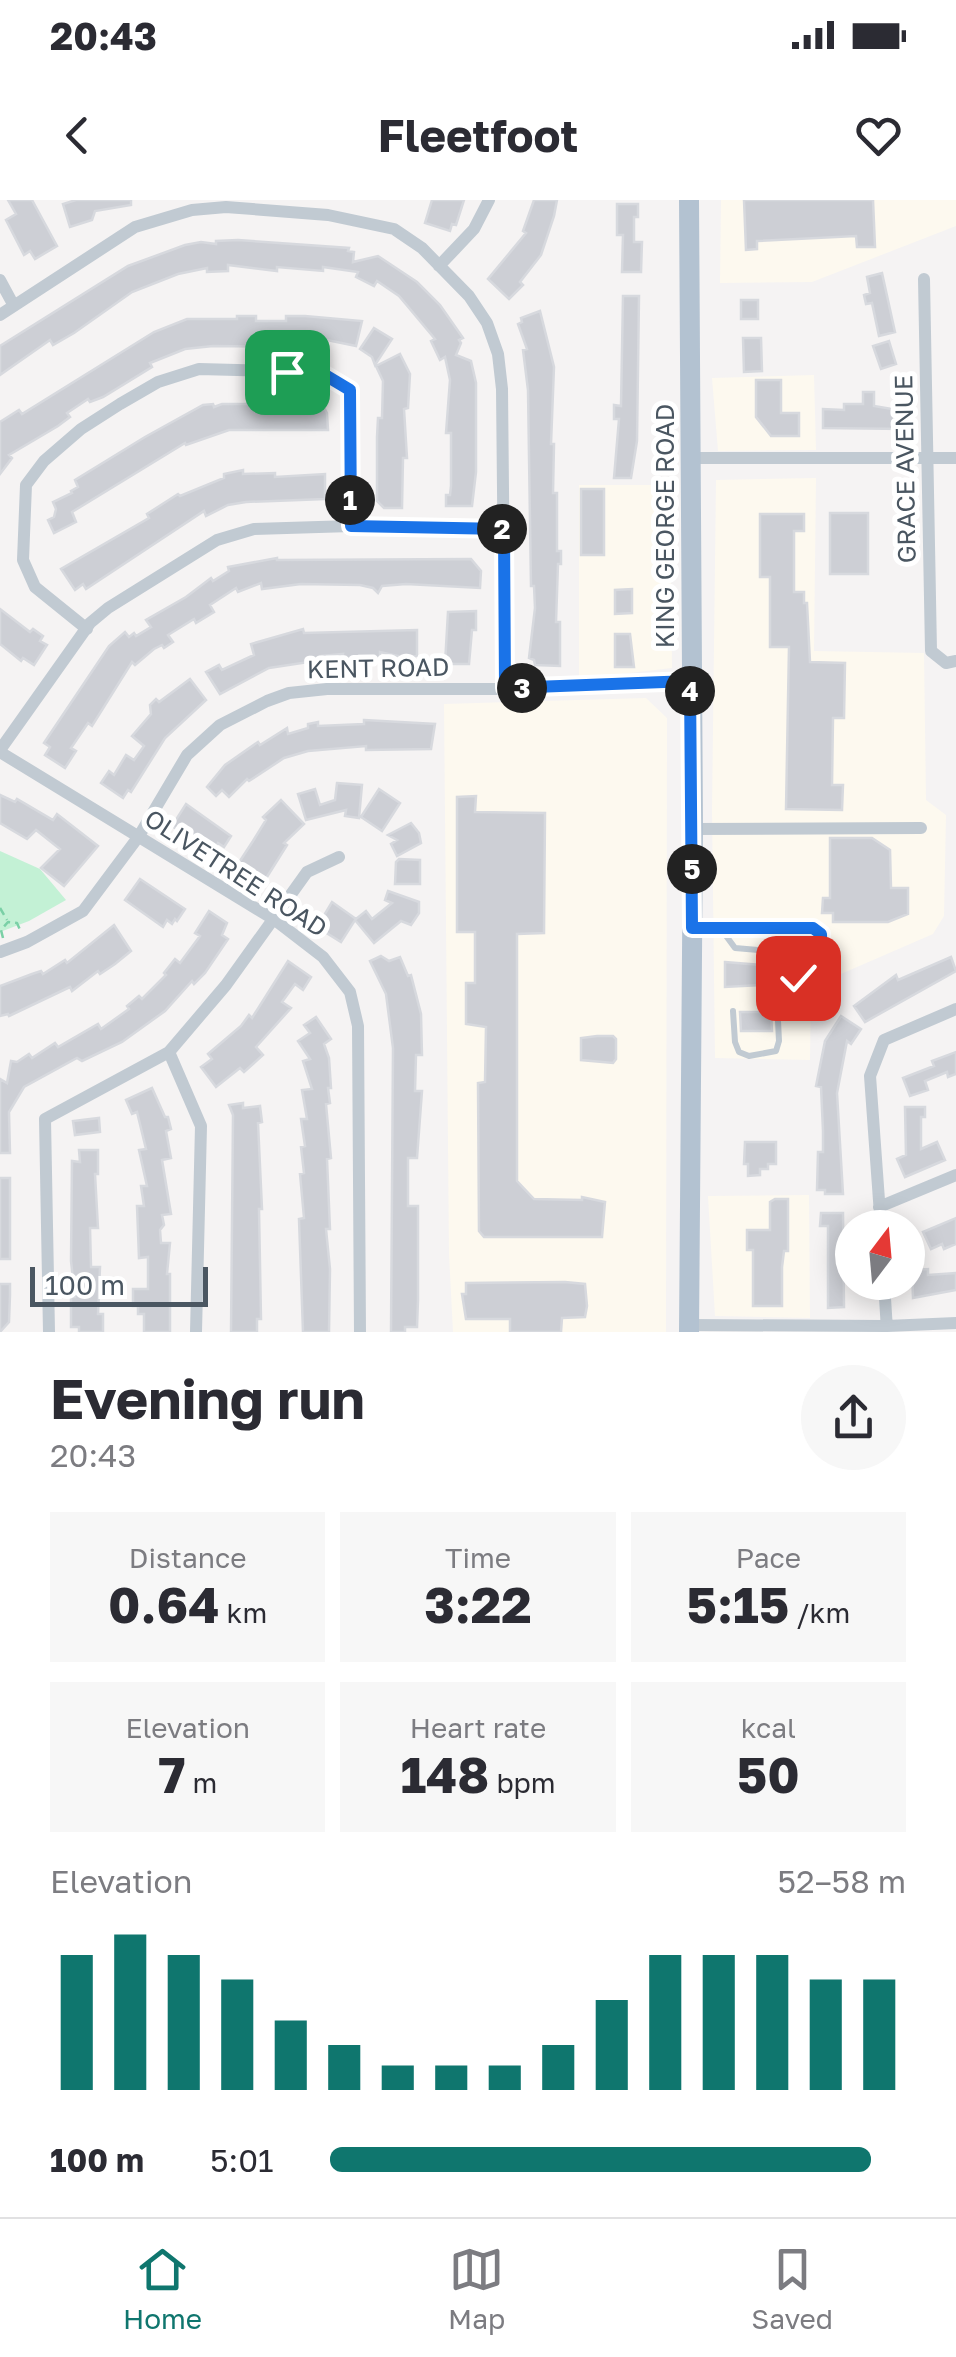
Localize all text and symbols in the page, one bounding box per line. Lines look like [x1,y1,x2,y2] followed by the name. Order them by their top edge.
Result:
[50,13,157,58] text: 20:43
[50,108,105,163] icon: back
[378,108,578,162] text: Fleetfoot
[851,108,906,163] icon: heart
[245,330,330,415] pin
[260,345,315,400] icon: arrive
[887,375,922,563] street label: GRACE AVENUE
[649,404,680,648] street label: KING GEORGE ROAD
[325,475,375,525] pin: 1
[343,483,357,516] text: 1
[477,504,527,554] pin: 2
[493,512,511,545] text: 2
[306,651,450,684] street label: KENT ROAD
[497,663,547,713] pin: 3
[665,666,715,716] pin: 4
[513,671,531,704] text: 3
[681,674,699,707] text: 4
[139,802,333,943] street label: OLIVETREE ROAD
[667,844,717,894] pin: 5
[683,852,701,885] text: 5
[756,936,841,1021] pin
[771,951,826,1006] icon: check
[835,1210,925,1300] north arrow
[835,1210,925,1300] map controls
[30,1262,208,1306] scale bar
[45,1268,125,1301] text: 100 m
[50,1365,365,1431] text: Evening run
[801,1365,906,1470] button: share
[50,1436,136,1474] text: 20:43
[129,1541,247,1574] text: Distance
[445,1541,511,1574] text: Time
[736,1541,801,1574] text: Pace
[108,1574,220,1634] text: 0.64
[424,1574,532,1634] text: 3:22
[686,1574,789,1634] text: 5:15
[220,1596,267,1629] text: km
[789,1596,850,1629] text: /km
[125,1711,250,1744] text: Elevation
[410,1711,546,1744] text: Heart rate
[741,1711,796,1744] text: kcal
[158,1744,185,1804] text: 7
[400,1744,489,1804] text: 148
[737,1744,800,1804] text: 50
[185,1766,217,1799] text: m
[489,1766,556,1799] text: bpm
[50,1862,192,1900] text: Elevation
[778,1862,906,1900] text: 52–58 m
[50,2141,144,2179] text: 100 m
[210,2141,274,2179] text: 5:01
[123,2242,202,2335] tab: Home
[448,2242,505,2335] tab: Map
[751,2242,833,2335] tab: Saved

